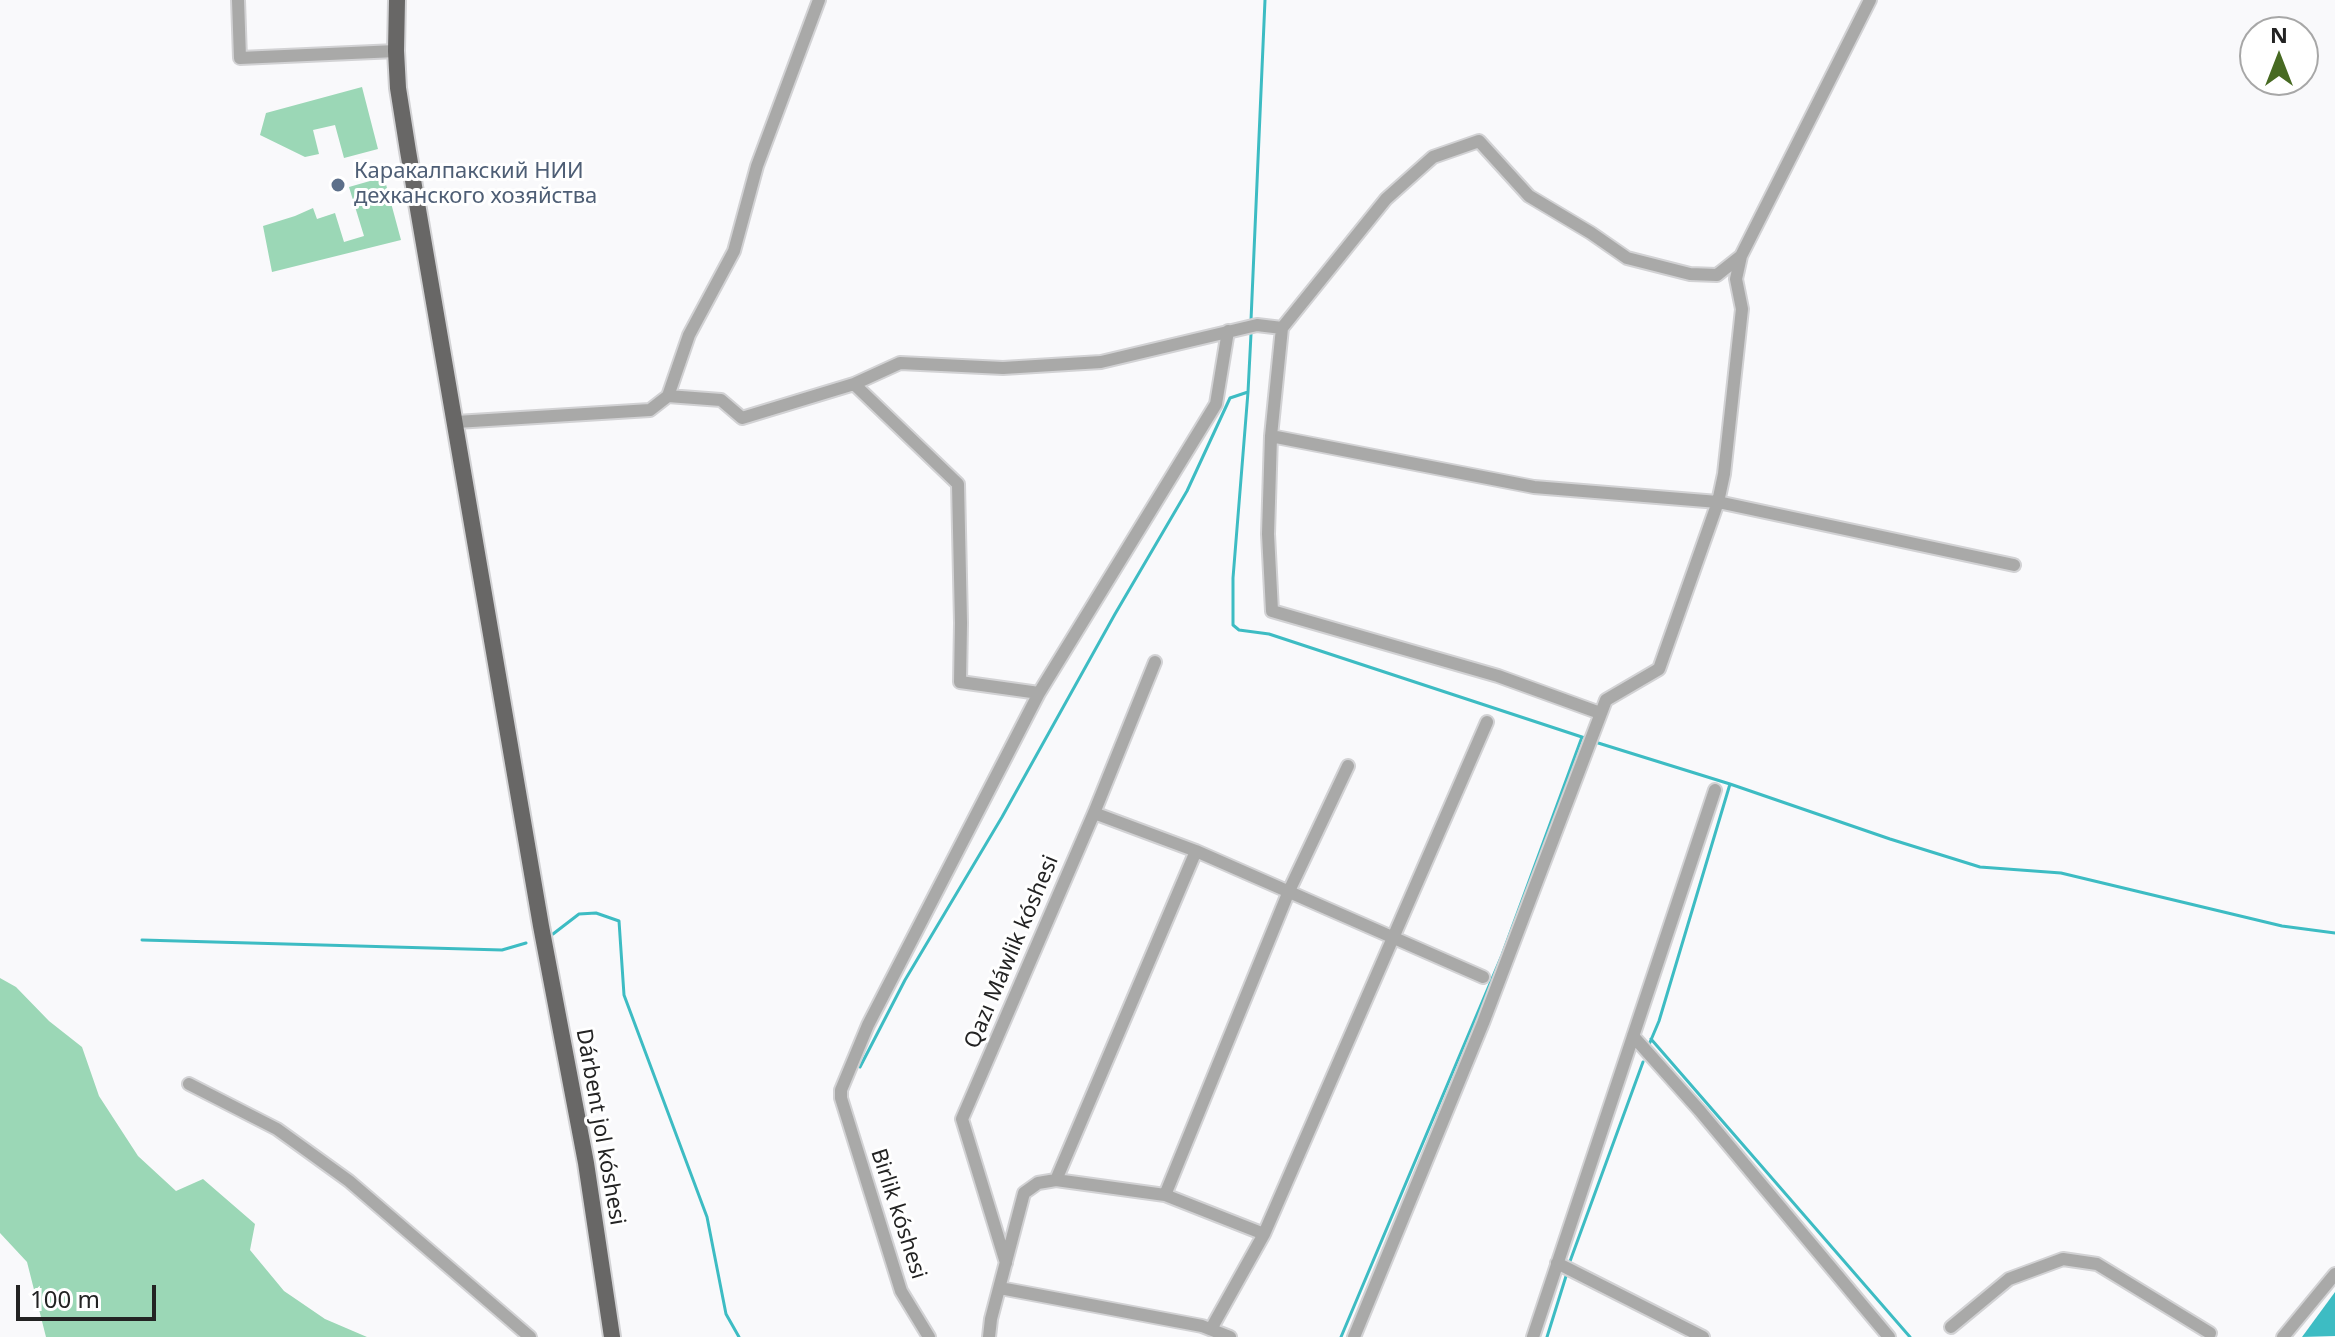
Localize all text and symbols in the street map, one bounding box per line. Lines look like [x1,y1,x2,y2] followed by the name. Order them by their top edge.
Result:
[2239,16,2319,96] north arrow
[2270,19,2288,49] text: N
[354,159,597,210] place label: Каракалпакский НИИ дехканского хозяйства
[329,176,347,194] marker: Каракалпакский НИИ дехканского хозяйства
[959,851,1065,1053] street label: Qazı Máwlik kóshesi
[570,1027,630,1227] street label: Dárbent jol kóshesi
[864,1145,932,1283] street label: Birlik kóshesi
[20,1269,160,1319] scale bar
[30,1282,100,1315] text: 100 m

